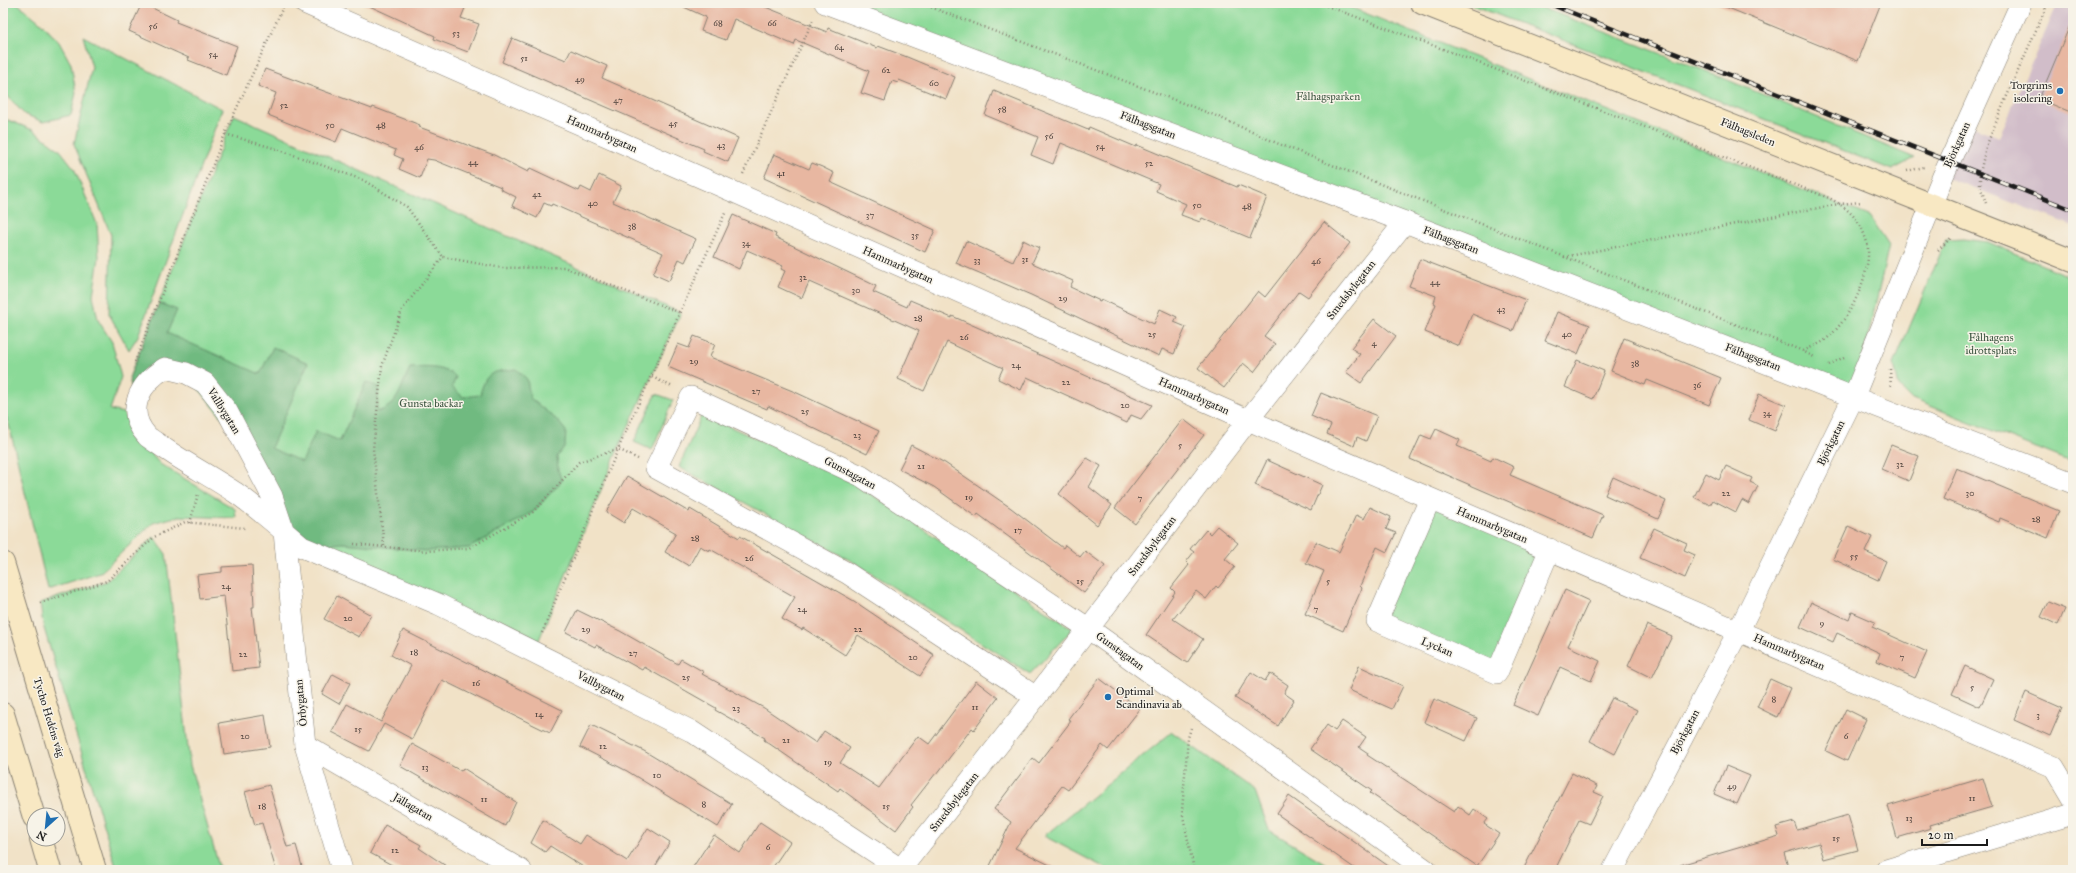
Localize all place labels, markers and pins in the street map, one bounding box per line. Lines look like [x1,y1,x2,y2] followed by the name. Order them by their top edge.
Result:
[2010,79,2053,105] place label: Torgrims isolering
[2055,86,2065,96] marker: Torgrims isolering
[1116,685,1182,711] place label: Optimal Scandinavia ab
[1103,692,1113,702] marker: Optimal Scandinavia ab

